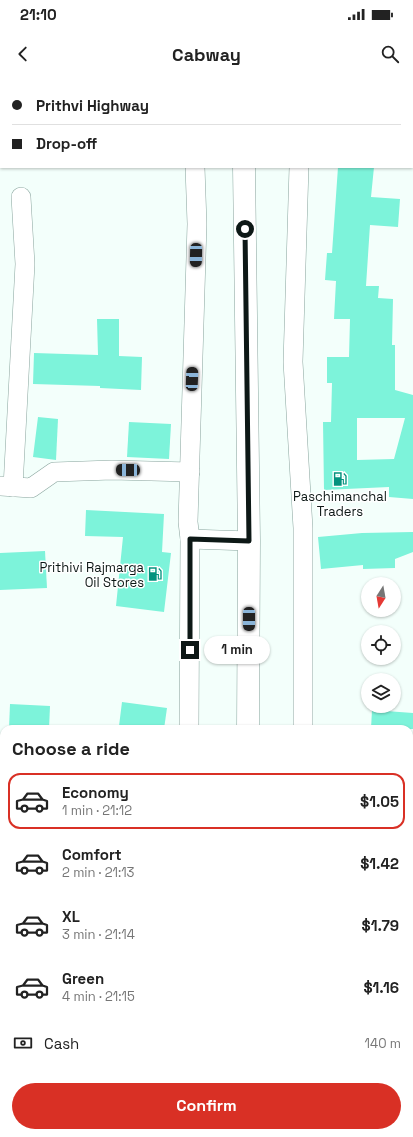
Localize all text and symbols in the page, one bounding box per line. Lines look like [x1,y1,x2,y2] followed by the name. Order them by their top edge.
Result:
[20,5,57,24] text: 21:10
[12,43,34,65] icon: back
[172,43,241,66] text: Cabway
[379,43,401,65] icon: search
[36,96,149,115] text: Prithvi Highway
[36,134,97,153] text: Drop-off
[236,220,254,238] route start
[190,243,202,267] car
[186,367,198,391] car
[116,464,140,476] car
[332,471,348,487] fuel station icon: Paschimanchal Traders
[293,488,387,520] place label: Paschimanchal Traders
[39,559,145,591] place label: Prithivi Rajmarga Oil Stores
[147,566,163,582] fuel station icon: Prithivi Rajmarga Oil Stores
[361,577,401,617] north arrow
[361,577,401,713] map controls
[243,607,255,631] car
[361,625,401,665] button: locate
[204,636,270,664] callout: 1 min
[181,641,199,659] route end
[221,641,253,658] text: 1 min
[361,673,401,713] button: layers
[12,737,130,760] text: Choose a ride
[14,783,50,819] icon: car
[62,783,129,802] text: Economy
[360,792,399,811] text: $1.05
[62,802,132,819] text: 1 min · 21:12
[14,845,50,881] icon: car
[62,845,122,864] text: Comfort
[360,854,399,873] text: $1.42
[62,864,134,881] text: 2 min · 21:13
[14,907,50,943] icon: car
[62,907,80,926] text: XL
[362,916,399,935] text: $1.79
[62,926,135,943] text: 3 min · 21:14
[14,969,50,1005] icon: car
[62,969,104,988] text: Green
[363,978,399,997] text: $1.16
[62,988,135,1005] text: 4 min · 21:15
[12,1032,34,1054] icon: cash
[44,1034,79,1053] text: Cash
[365,1035,401,1052] text: 140 m
[12,1083,401,1129] button: Confirm

